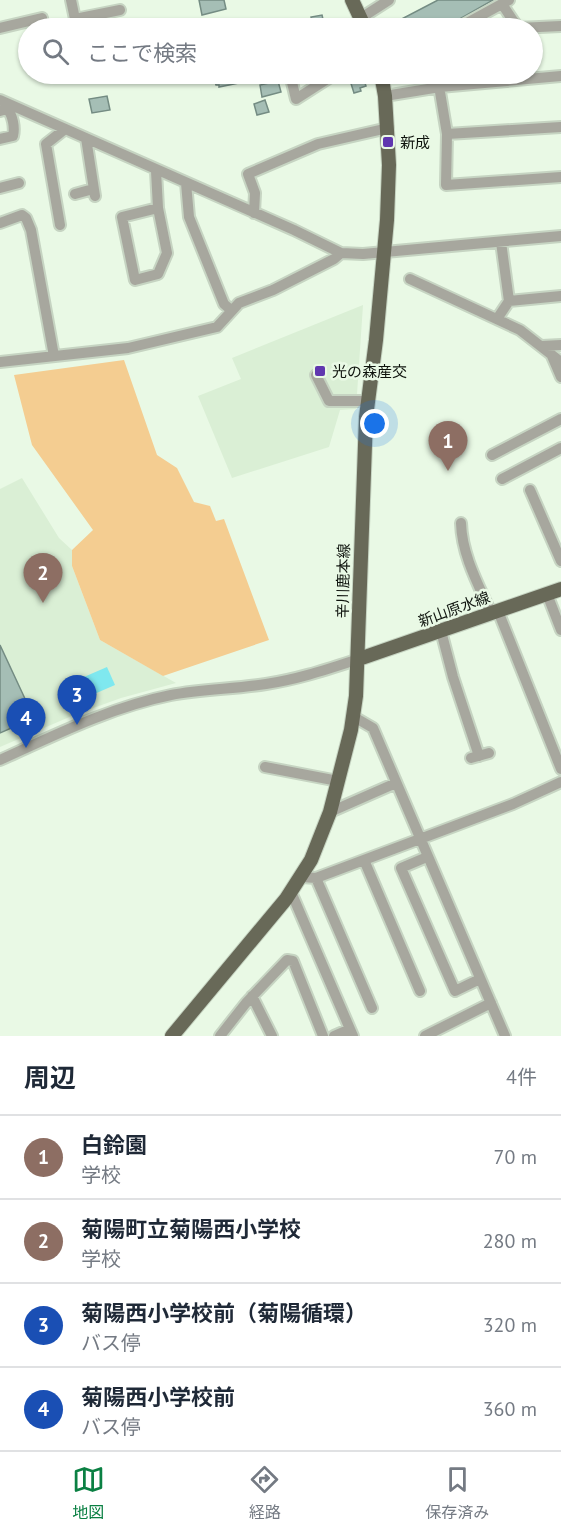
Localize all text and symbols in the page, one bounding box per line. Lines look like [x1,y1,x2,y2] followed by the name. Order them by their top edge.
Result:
[18,18,543,84] search box
[39,35,72,68] icon: search
[87,39,197,67] text: ここで検索
[400,133,430,152] place label: 新成
[381,135,395,149] marker: 新成
[332,362,407,381] place label: 光の森産交
[313,364,327,378] marker: 光の森産交
[360,409,389,438] your location
[428,422,468,471] pin: 1
[333,543,353,619] street label: 辛川鹿本線
[24,554,63,603] pin: 2
[416,587,492,631] street label: 新山原水線
[58,676,97,725] pin: 3
[6,698,46,748] pin: 4
[24,1061,76,1094] text: 周辺
[506,1064,537,1090] text: 4件
[81,1131,147,1159] text: 白鈴園
[38,1144,49,1170] text: 1
[494,1144,537,1170] text: 70 m
[81,1162,121,1188] text: 学校
[81,1215,301,1243] text: 菊陽町立菊陽西小学校
[38,1228,49,1254] text: 2
[483,1228,537,1254] text: 280 m
[81,1246,121,1272] text: 学校
[81,1299,367,1327] text: 菊陽西小学校前（菊陽循環）
[38,1312,49,1338] text: 3
[483,1312,537,1338] text: 320 m
[81,1330,141,1356] text: バス停
[81,1383,235,1411] text: 菊陽西小学校前
[38,1396,49,1422] text: 4
[483,1396,537,1422] text: 360 m
[81,1414,141,1440] text: バス停
[72,1463,105,1523] tab: 地図
[248,1463,281,1523] tab: 経路
[425,1463,489,1523] tab: 保存済み

